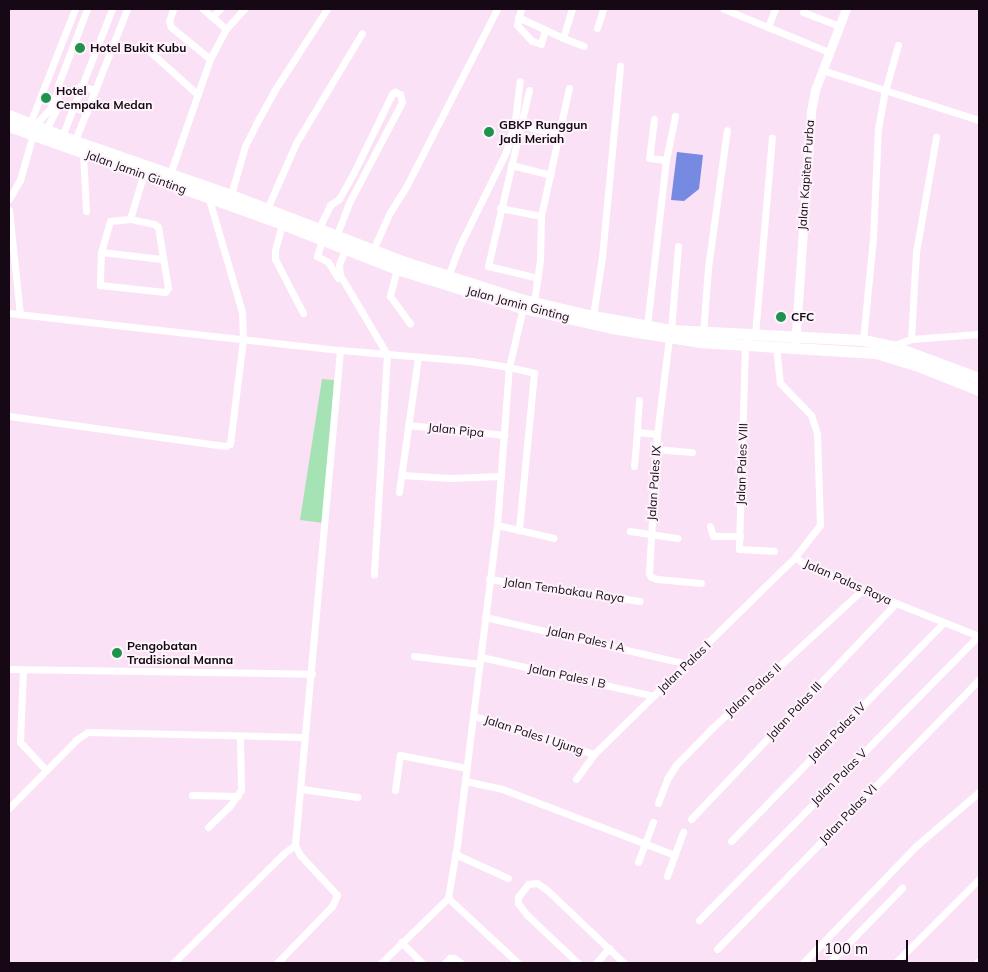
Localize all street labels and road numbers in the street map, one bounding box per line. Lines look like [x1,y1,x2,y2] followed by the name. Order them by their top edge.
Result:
[795,119,817,231] street label: Jalan Kapiten Purba
[84,147,188,197] street label: Jalan Jamin Ginting
[465,283,571,325] street label: Jalan Jamin Ginting
[427,420,485,440] street label: Jalan Pipa
[733,423,751,505] street label: Jalan Pales VIII
[644,445,664,521] street label: Jalan Pales IX
[802,556,894,608] street label: Jalan Palas Raya
[503,574,625,606] street label: Jalan Tembakau Raya
[546,623,626,655] street label: Jalan Pales I A
[654,638,714,696] street label: Jalan Palas I
[722,660,784,720] street label: Jalan Palas II
[527,661,607,691] street label: Jalan Pales I B
[763,679,825,743] street label: Jalan Palas III
[805,699,869,765] street label: Jalan Palas IV
[483,712,585,758] street label: Jalan Pales I Ujung
[808,746,870,808] street label: Jalan Palas V
[816,781,880,847] street label: Jalan Palas VI

